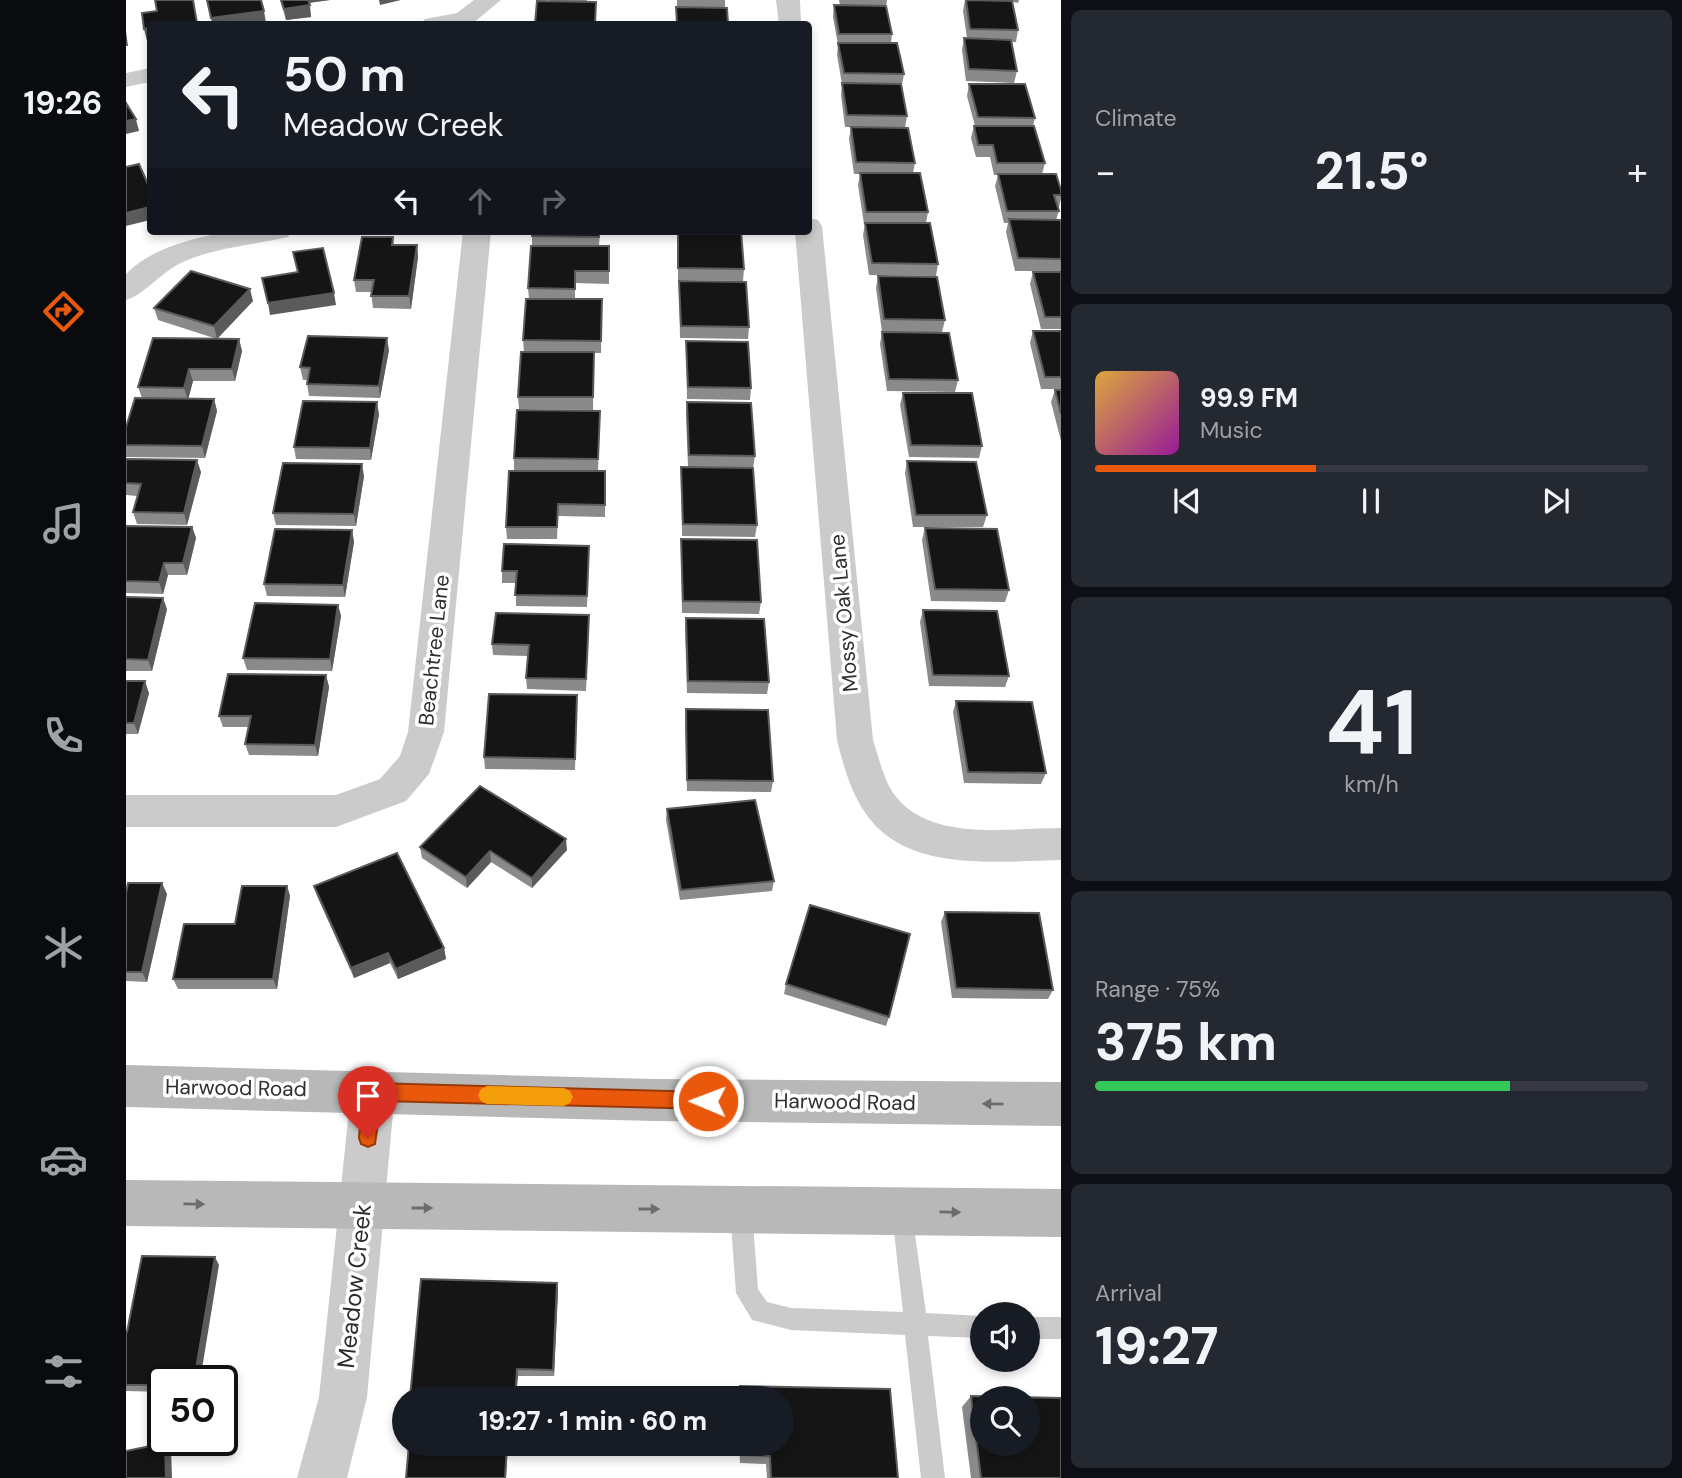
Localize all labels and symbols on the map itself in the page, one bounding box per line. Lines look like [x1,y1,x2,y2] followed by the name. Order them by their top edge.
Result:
[823,533,865,693] street label: Mossy Oak Lane
[412,573,456,727] street label: Beachtree Lane
[671,1064,745,1138] position arrow
[338,1066,398,1138] pin
[165,1073,307,1103] street label: Harwood Road
[774,1087,916,1117] street label: Harwood Road
[981,1098,1003,1109] one-way arrow
[183,1198,205,1210] one-way arrow
[330,1202,378,1370] street label: Meadow Creek
[411,1202,433,1214] one-way arrow
[638,1204,660,1215] one-way arrow
[939,1206,961,1218] one-way arrow
[147,1365,238,1456] speed limit sign: 50

